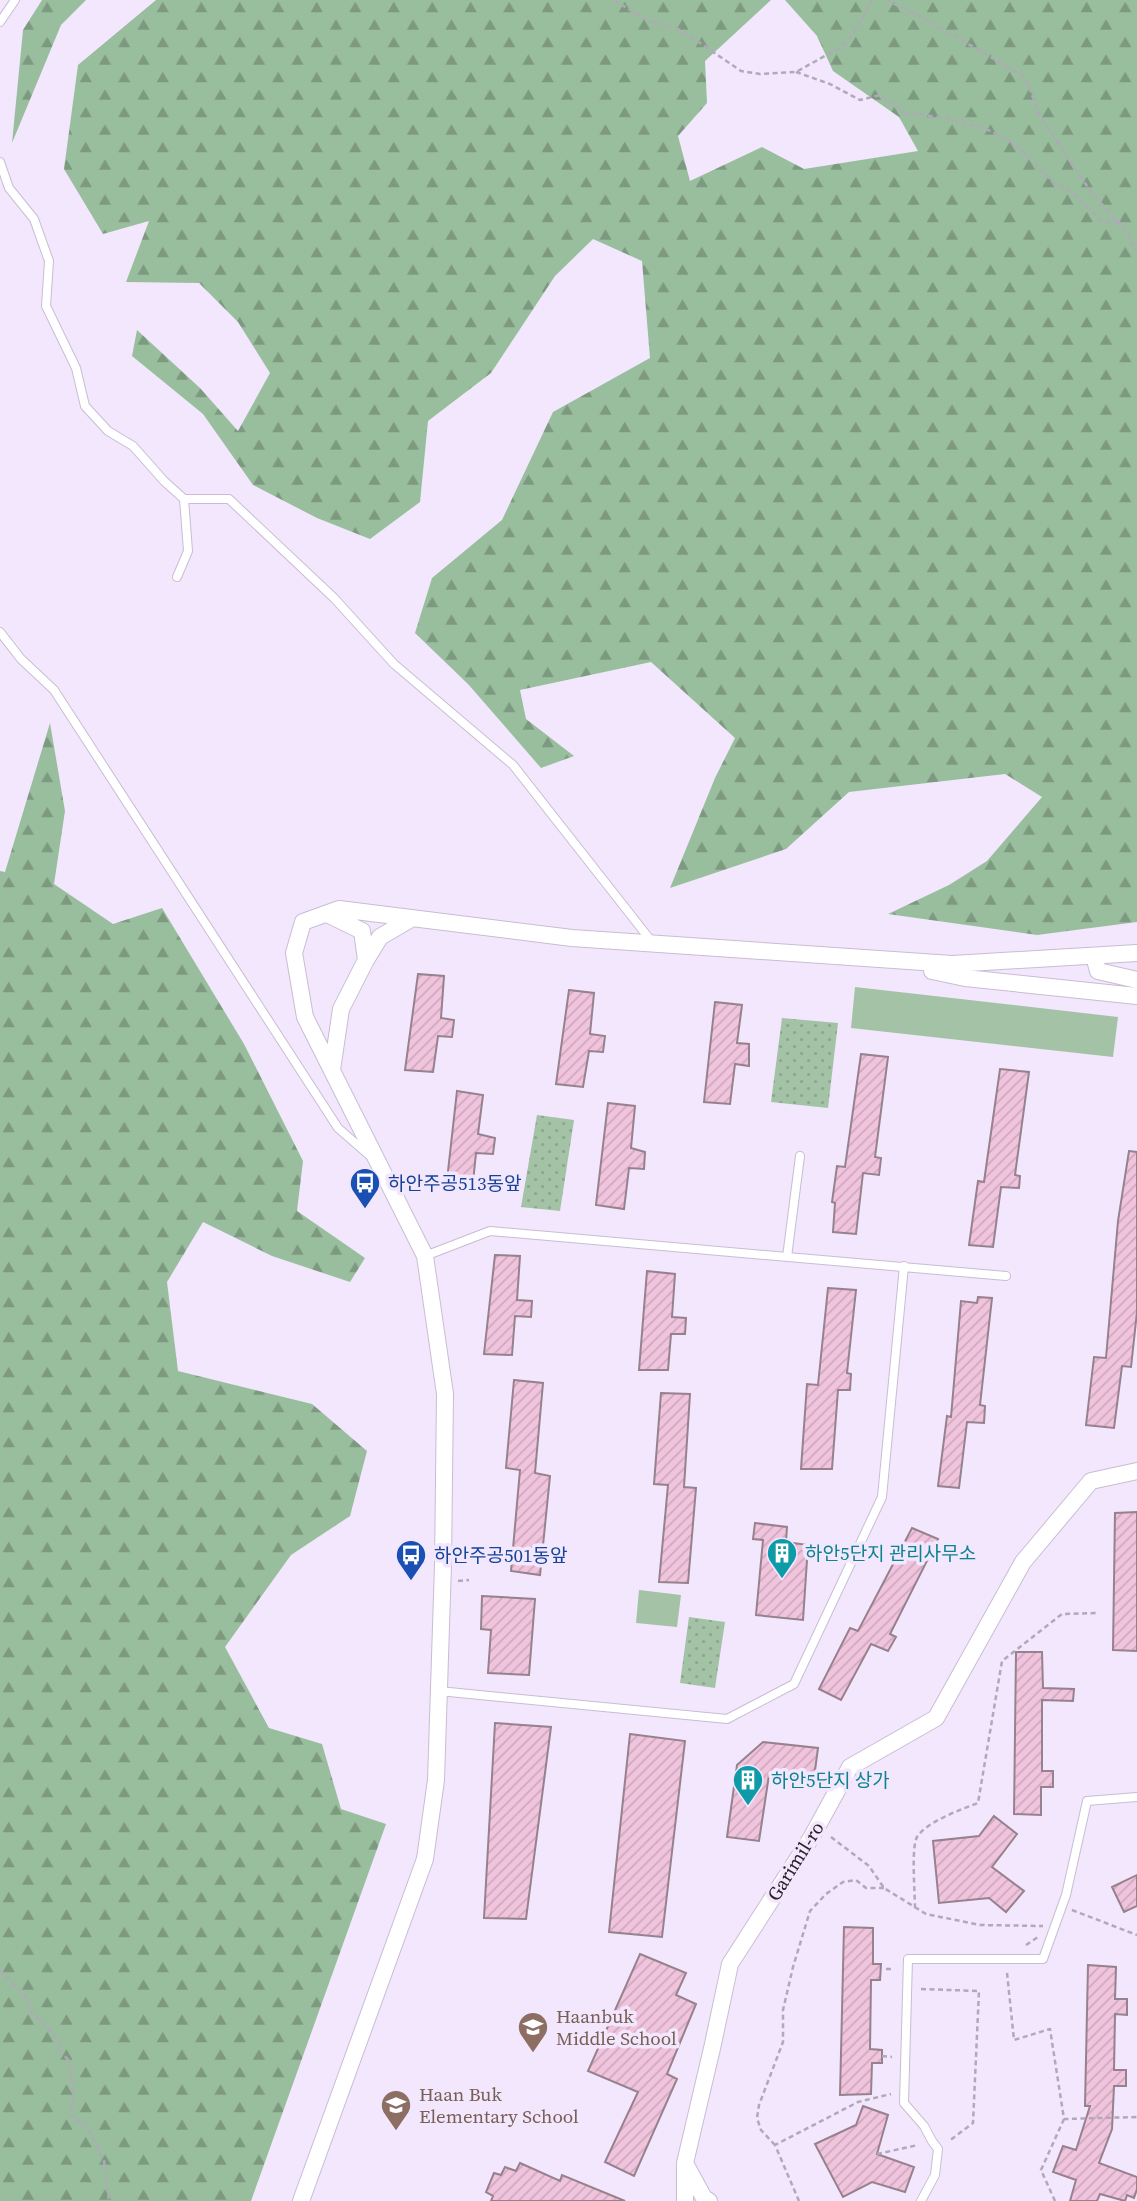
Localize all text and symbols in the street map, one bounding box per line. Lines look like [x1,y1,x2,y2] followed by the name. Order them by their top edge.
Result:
[348,1166,382,1210] bus stop icon: 하안주공513동앞
[388,1170,522,1196] place label: 하안주공513동앞
[765,1536,799,1580] building icon: 하안5단지 관리사무소
[394,1538,428,1582] bus stop icon: 하안주공501동앞
[805,1540,976,1566] place label: 하안5단지 관리사무소
[434,1542,568,1568] place label: 하안주공501동앞
[731,1763,765,1807] building icon: 하안5단지 상가
[771,1767,890,1793] place label: 하안5단지 상가
[760,1816,830,1906] street label: Garimil-ro
[556,2003,677,2051] place label: Haanbuk Middle School
[516,2010,550,2054] school or university icon: Haanbuk Middle School
[419,2081,579,2129] place label: Haan Buk Elementary School
[379,2088,413,2132] school or university icon: Haan Buk Elementary School

